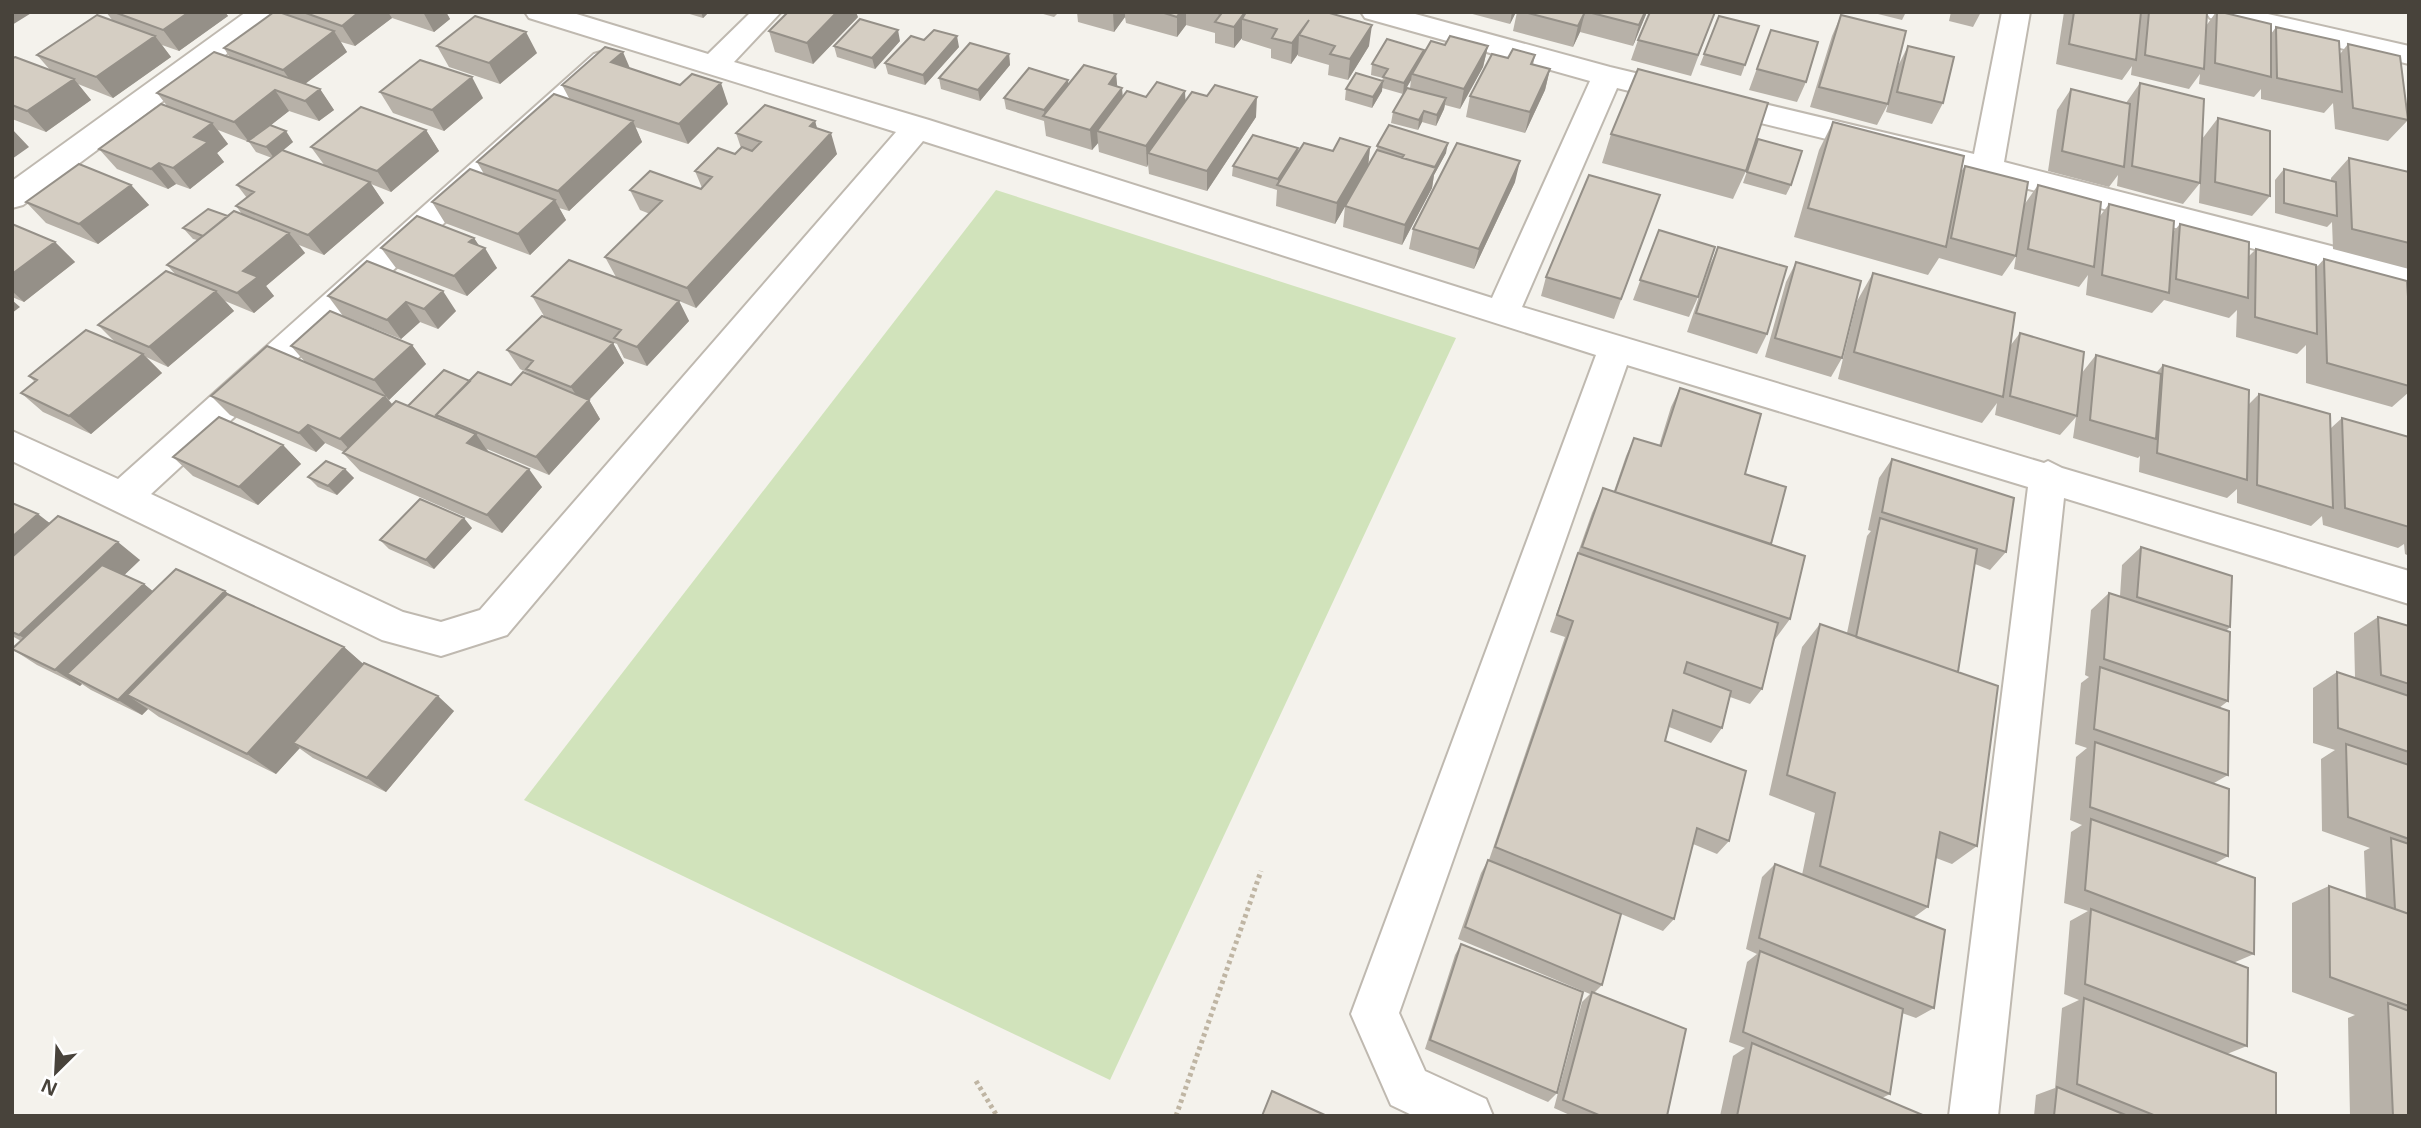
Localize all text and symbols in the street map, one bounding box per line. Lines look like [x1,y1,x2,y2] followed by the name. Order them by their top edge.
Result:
[21,1037,91,1107] north arrow
[37,1073,61,1103] text: N

